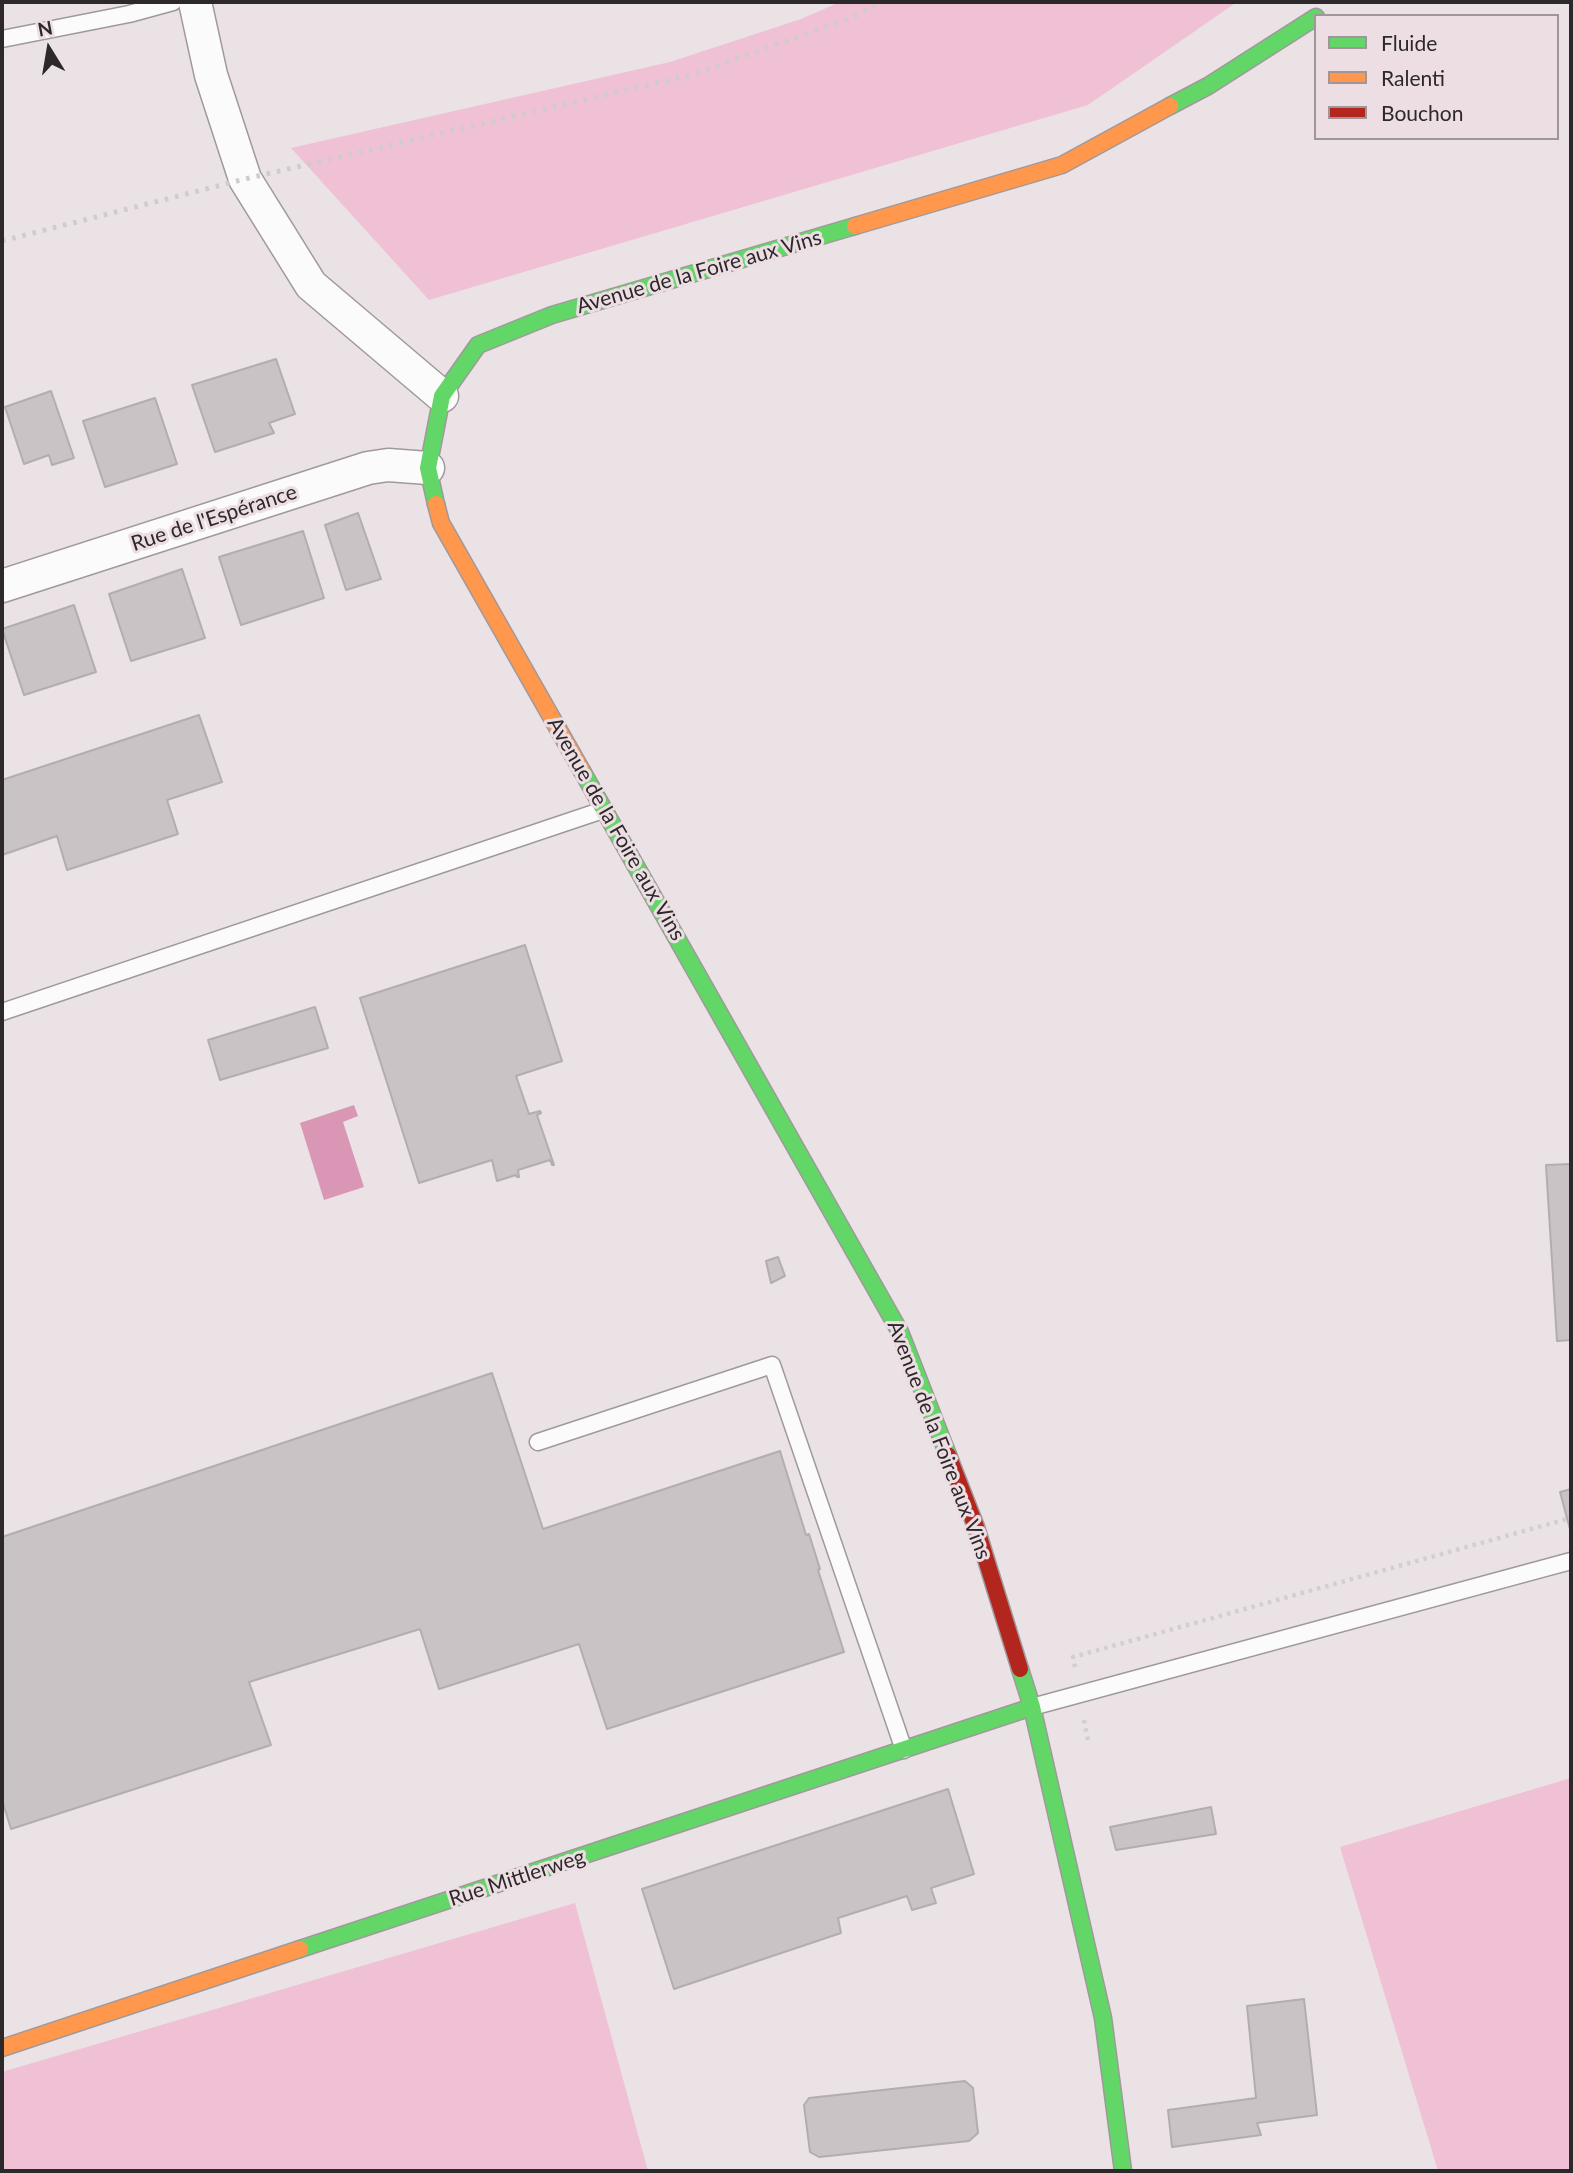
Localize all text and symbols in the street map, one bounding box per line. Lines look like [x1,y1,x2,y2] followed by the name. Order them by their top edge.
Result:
[14,14,84,84] north arrow
[1314,14,1559,140] legend
[36,15,54,41] text: N
[1381,30,1437,55] text: Fluide
[1381,65,1445,90] text: Ralenti
[1381,100,1463,125] text: Bouchon
[574,225,824,319] street label: Avenue de la Foire aux Vins
[128,479,300,557] street label: Rue de l'Espérance
[542,713,690,945] street label: Avenue de la Foire aux Vins
[882,1317,996,1563] street label: Avenue de la Foire aux Vins
[446,1844,588,1912] street label: Rue Mittlerweg

